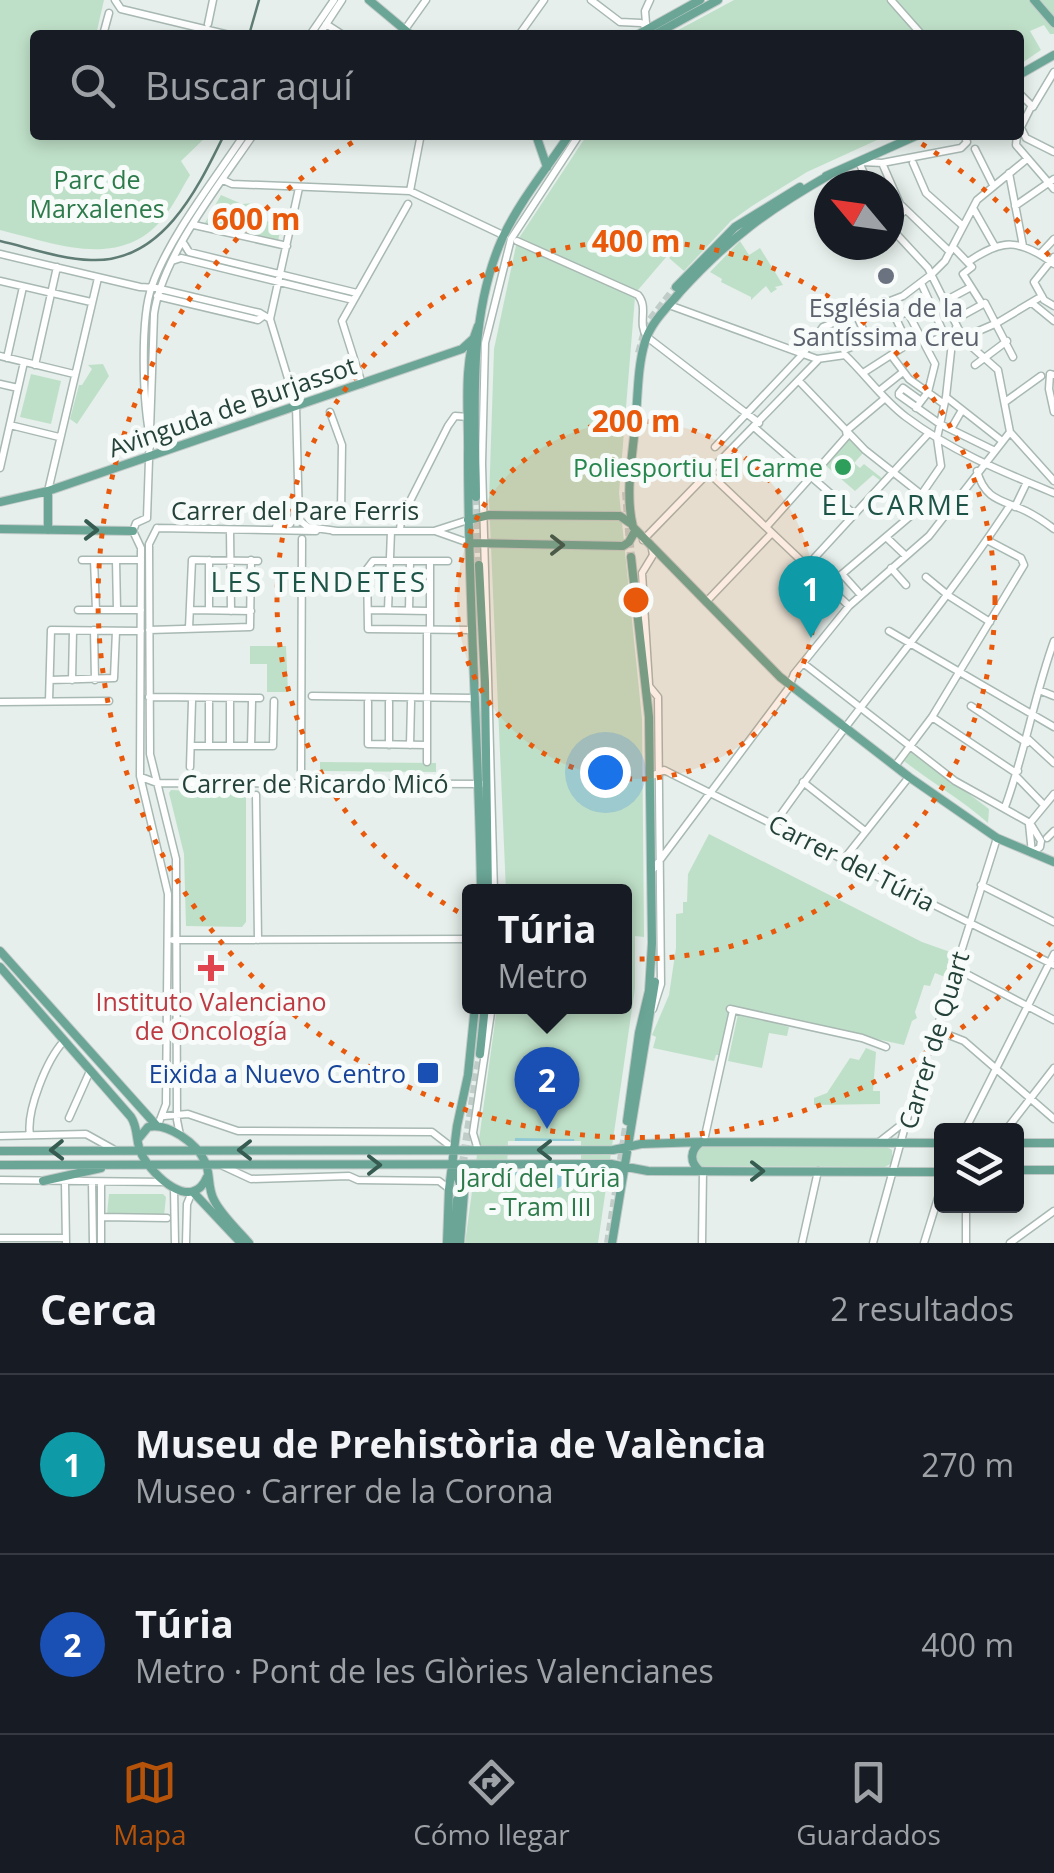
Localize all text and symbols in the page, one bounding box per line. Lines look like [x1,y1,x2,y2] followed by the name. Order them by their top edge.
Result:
[30,30,1024,140] search box
[65,58,120,113] icon: search
[145,59,353,111] text: Buscar aquí
[29,162,165,225] park label: Parc de Marxalenes
[814,170,904,260] north arrow
[212,198,300,239] text: 600 m
[592,220,680,261] text: 400 m
[875,265,897,287] marker: Església de la Santíssima Creu
[792,290,980,353] place label: Església de la Santíssima Creu
[104,348,361,464] street label: Avinguda de Burjassot
[592,400,680,441] text: 200 m
[573,450,823,484] place label: Poliesportiu El Carme
[832,456,854,478] marker: Poliesportiu El Carme
[822,485,972,523] district label: EL CARME
[171,493,419,527] street label: Carrer del Pare Ferris
[84,519,99,541] one-way arrow
[550,534,565,556] one-way arrow
[778,556,844,638] pin: 1
[210,562,428,600] district label: LES TENDETES
[618,582,654,618] centre of rings
[580,747,631,798] your location
[181,766,449,800] street label: Carrer de Ricardo Micó
[763,805,941,919] street label: Carrer del Túria
[462,884,632,1014] popup
[498,902,596,954] text: Túria
[890,947,976,1133] street label: Carrer de Quart
[498,954,588,997] text: Metro
[198,955,224,981] marker: Instituto Valenciano de Oncología
[95,984,327,1047] place label: Instituto Valenciano de Oncología
[514,1046,580,1129] pin: 2
[149,1056,406,1090] place label: Eixida a Nuevo Centro
[415,1060,441,1086] marker: Eixida a Nuevo Centro
[934,1123,1024,1213] map controls
[934,1123,1024,1213] button: layers
[49,1139,64,1161] one-way arrow
[236,1139,252,1161] one-way arrow
[537,1139,552,1161] one-way arrow
[368,1154,383,1176] one-way arrow
[458,1160,620,1223] park label: Jardí del Túria - Tram III
[750,1160,766,1182] one-way arrow
[40,1280,158,1337] text: Cerca
[830,1287,1014,1330] text: 2 resultados
[135,1417,766,1469] text: Museu de Prehistòria de València
[63,1443,82,1486] text: 1
[921,1443,1014,1486] text: 270 m
[135,1469,554,1512] text: Museo · Carrer de la Corona
[135,1597,234,1649] text: Túria
[63,1623,82,1666] text: 2
[921,1623,1014,1666] text: 400 m
[135,1649,714,1692] text: Metro · Pont de les Glòries Valencianes
[113,1755,187,1853] tab: Mapa
[413,1755,570,1853] tab: Cómo llegar
[796,1755,941,1853] tab: Guardados

